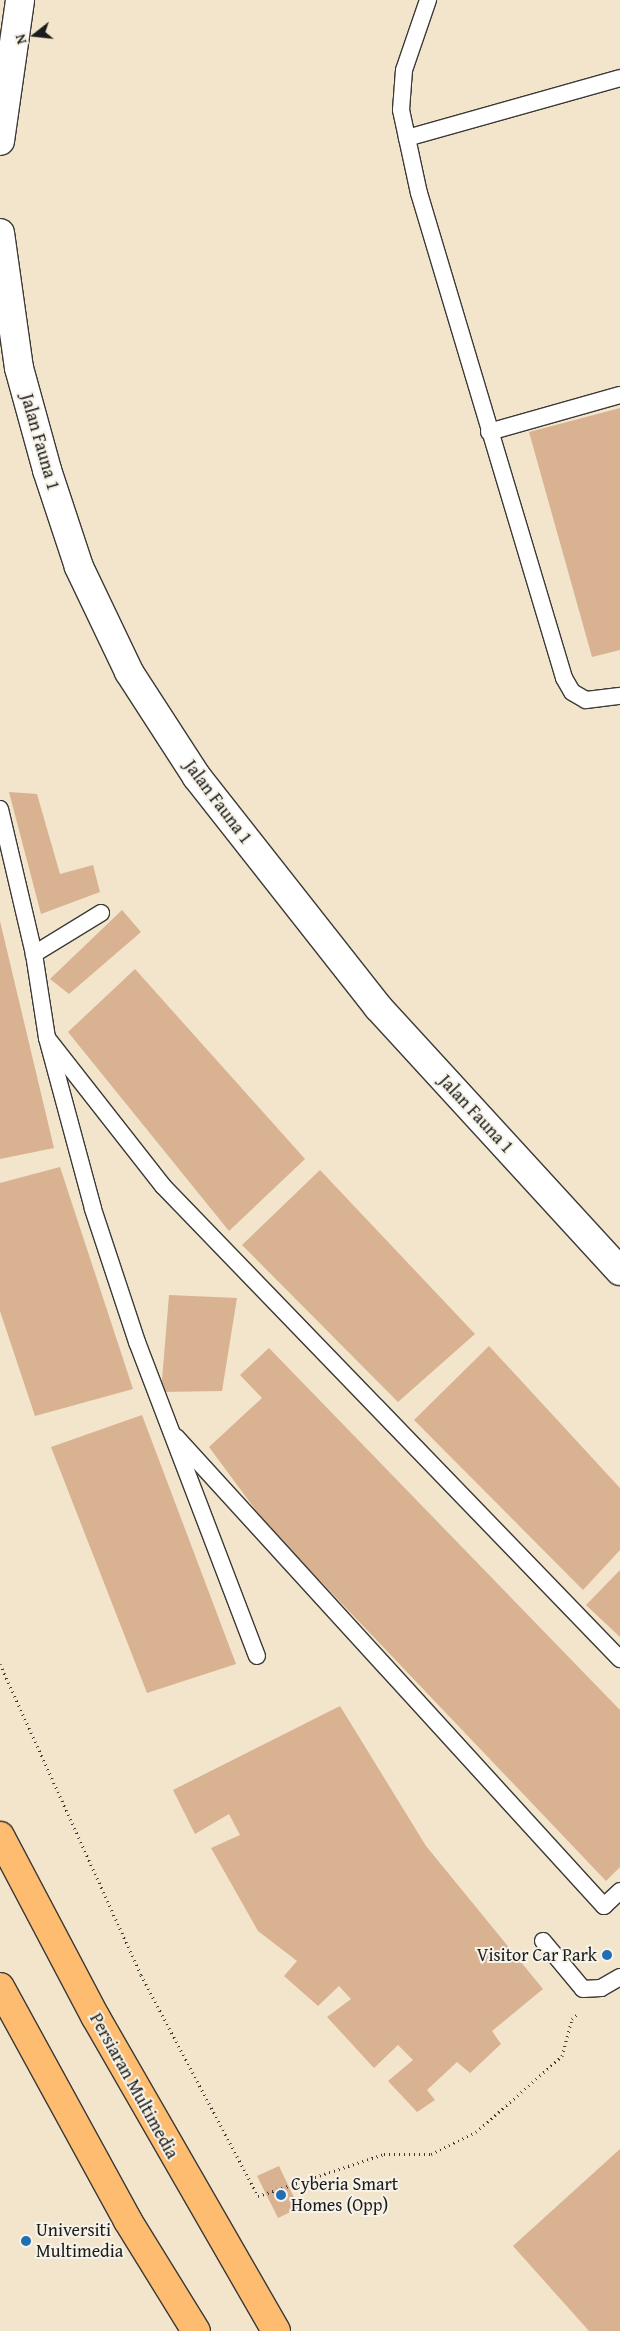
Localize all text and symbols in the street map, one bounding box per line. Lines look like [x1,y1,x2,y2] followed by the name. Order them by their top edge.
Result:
[10,10,60,60] north arrow
[10,32,31,46] text: N
[16,391,64,493] street label: Jalan Fauna 1
[179,756,257,848] street label: Jalan Fauna 1
[434,1070,518,1158] street label: Jalan Fauna 1
[477,1944,597,1966] place label: Visitor Car Park
[601,1949,613,1961] marker: Visitor Car Park
[85,2009,183,2163] street label: Persiaran Multimedia
[291,2174,398,2216] place label: Cyberia Smart Homes (Opp)
[275,2189,287,2201] marker: Cyberia Smart Homes (Opp)
[36,2220,123,2262] place label: Universiti Multimedia
[20,2235,32,2247] marker: Universiti Multimedia

